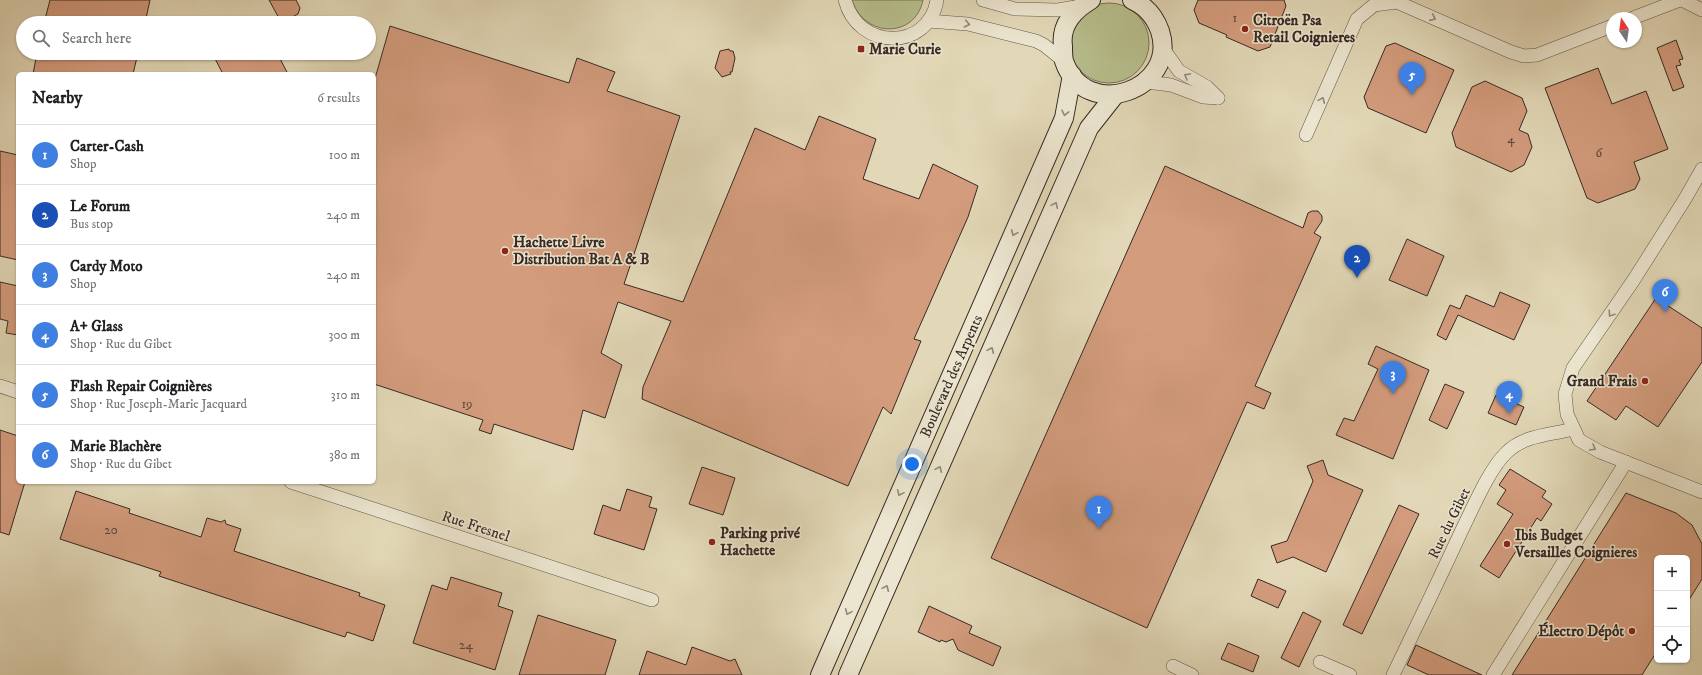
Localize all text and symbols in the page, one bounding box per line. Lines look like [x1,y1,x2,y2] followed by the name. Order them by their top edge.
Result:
[1233,10,1238,26] house number: 1
[1253,11,1355,47] place label: Citroën Psa Retail Coignieres
[1606,12,1642,48] north arrow
[1428,13,1436,21] one-way arrow
[16,16,376,60] search box
[964,20,970,28] one-way arrow
[1240,24,1250,34] marker: Citroën Psa Retail Coignieres
[30,27,52,49] icon: search
[62,29,131,48] text: Search here
[869,40,942,59] place label: Marie Curie
[856,44,866,54] marker: Marie Curie
[1399,62,1425,95] pin: 5
[1184,73,1191,80] one-way arrow
[32,87,82,109] text: Nearby
[317,90,360,106] text: 6 results
[1317,96,1325,104] one-way arrow
[1061,110,1069,116] one-way arrow
[1507,131,1515,147] house number: 4
[70,137,144,156] text: Carter-Cash
[1596,145,1604,161] house number: 6
[43,147,47,163] text: 1
[329,147,360,163] text: 100 m
[70,156,96,172] text: Shop
[70,197,130,216] text: Le Forum
[1050,202,1058,209] one-way arrow
[42,207,48,223] text: 2
[327,207,360,223] text: 240 m
[70,216,113,232] text: Bus stop
[1011,228,1019,236] one-way arrow
[513,233,650,269] place label: Hachette Livre Distribution Bat A & B
[1344,245,1370,278] pin: 2
[500,246,510,256] marker: Hachette Livre Distribution Bat A & B
[70,257,142,276] text: Cardy Moto
[43,267,47,283] text: 3
[327,267,360,283] text: 240 m
[70,276,96,292] text: Shop
[1652,279,1678,312] pin: 6
[1609,309,1616,316] one-way arrow
[916,312,987,440] street label: Boulevard des Arpents
[70,317,123,336] text: A+ Glass
[41,327,49,343] text: 4
[329,327,360,343] text: 300 m
[70,336,172,352] text: Shop · Rue du Gibet
[986,347,994,354] one-way arrow
[1380,361,1406,394] pin: 3
[1567,372,1637,391] place label: Grand Frais
[1640,376,1650,386] marker: Grand Frais
[70,377,212,396] text: Flash Repair Coignières
[1496,381,1522,414] pin: 4
[42,387,48,403] text: 5
[331,387,360,403] text: 310 m
[70,396,247,412] text: Shop · Rue Joseph-Marie Jacquard
[461,396,473,412] house number: 19
[70,437,162,456] text: Marie Blachère
[1589,443,1596,450] one-way arrow
[42,447,48,463] text: 6
[329,447,360,463] text: 380 m
[902,454,922,474] your location
[70,456,172,472] text: Shop · Rue du Gibet
[934,466,942,473] one-way arrow
[1424,484,1475,562] street label: Rue du Gibet
[897,488,905,496] one-way arrow
[1086,496,1112,529] pin: 1
[439,507,513,547] street label: Rue Fresnel
[104,522,118,538] house number: 20
[720,524,801,560] place label: Parking privé Hachette
[1514,526,1637,562] place label: Ibis Budget Versailles Coignieres
[707,537,717,547] marker: Parking privé Hachette
[1502,539,1512,549] marker: Ibis Budget Versailles Coignieres
[1654,555,1690,663] map controls
[1654,555,1690,591] button: +
[881,585,889,592] one-way arrow
[1654,591,1690,627] button: −
[844,608,852,615] one-way arrow
[1538,621,1624,641] place label: Électro Dépôt
[1627,626,1637,636] marker: Électro Dépôt
[1654,627,1690,663] button: locate
[459,637,473,653] house number: 24

